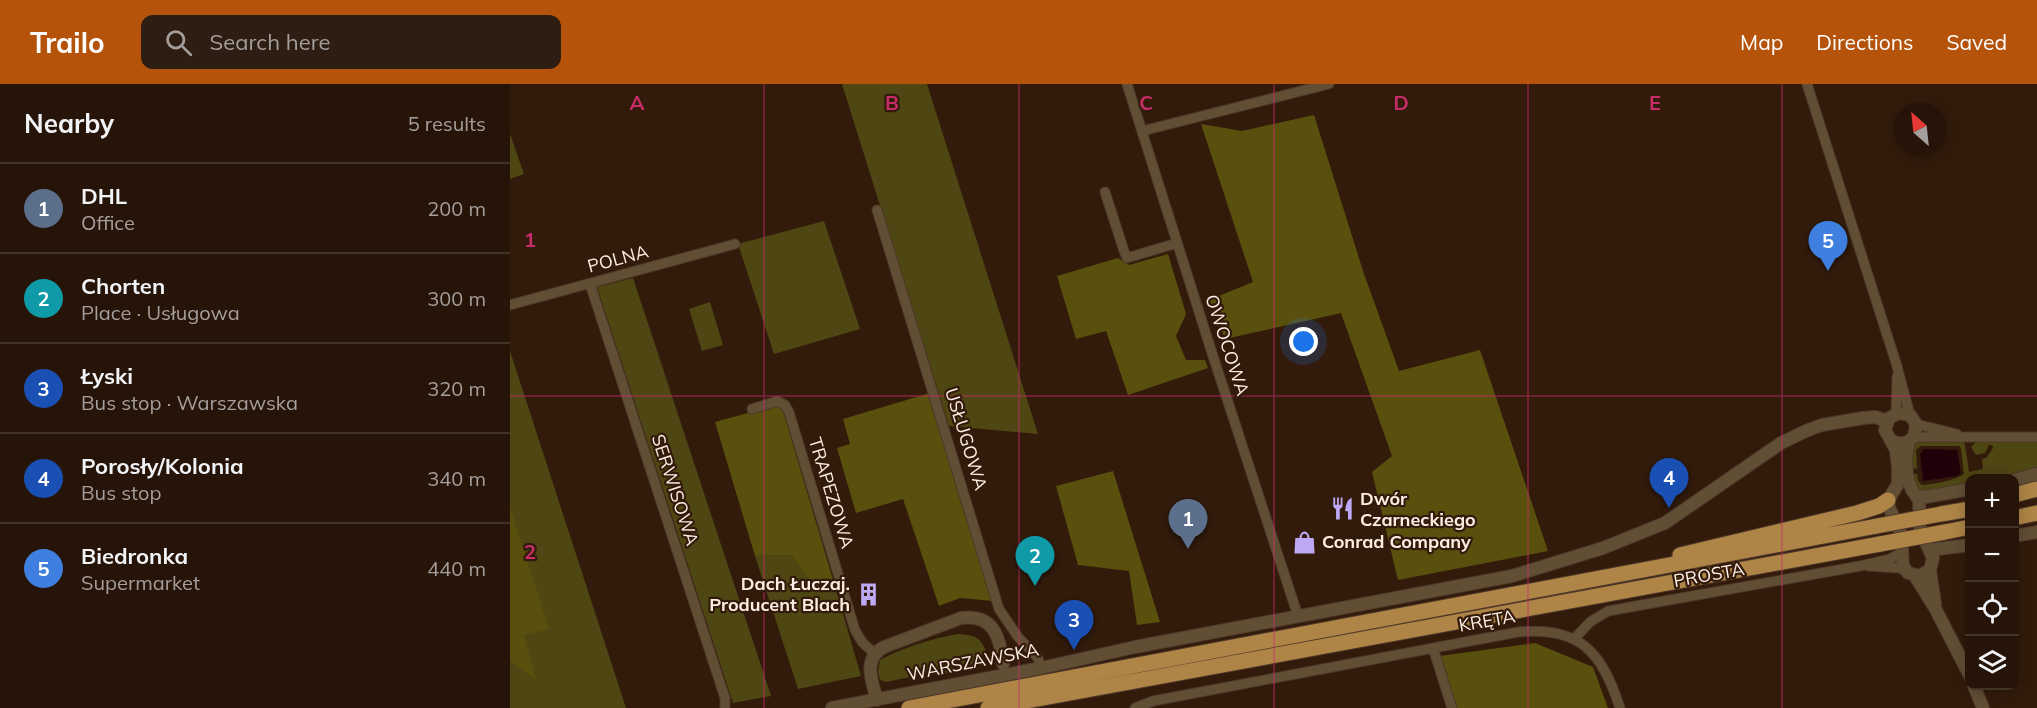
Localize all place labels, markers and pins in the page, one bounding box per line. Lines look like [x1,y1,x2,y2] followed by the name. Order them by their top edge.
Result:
[1808,222,1848,271] pin: 5
[1650,458,1688,508] pin: 4
[1360,487,1476,531] place label: Dwór Czarneckiego
[1329,496,1355,522] restaurant icon: Dwór Czarneckiego
[1168,500,1208,549] pin: 1
[1291,529,1317,555] shop icon: Conrad Company
[1322,530,1471,553] place label: Conrad Company
[1016,536,1054,586] pin: 2
[709,572,850,616] place label: Dach Łuczaj. Producent Blach
[855,581,881,607] building icon: Dach Łuczaj. Producent Blach
[1054,600,1094,650] pin: 3

